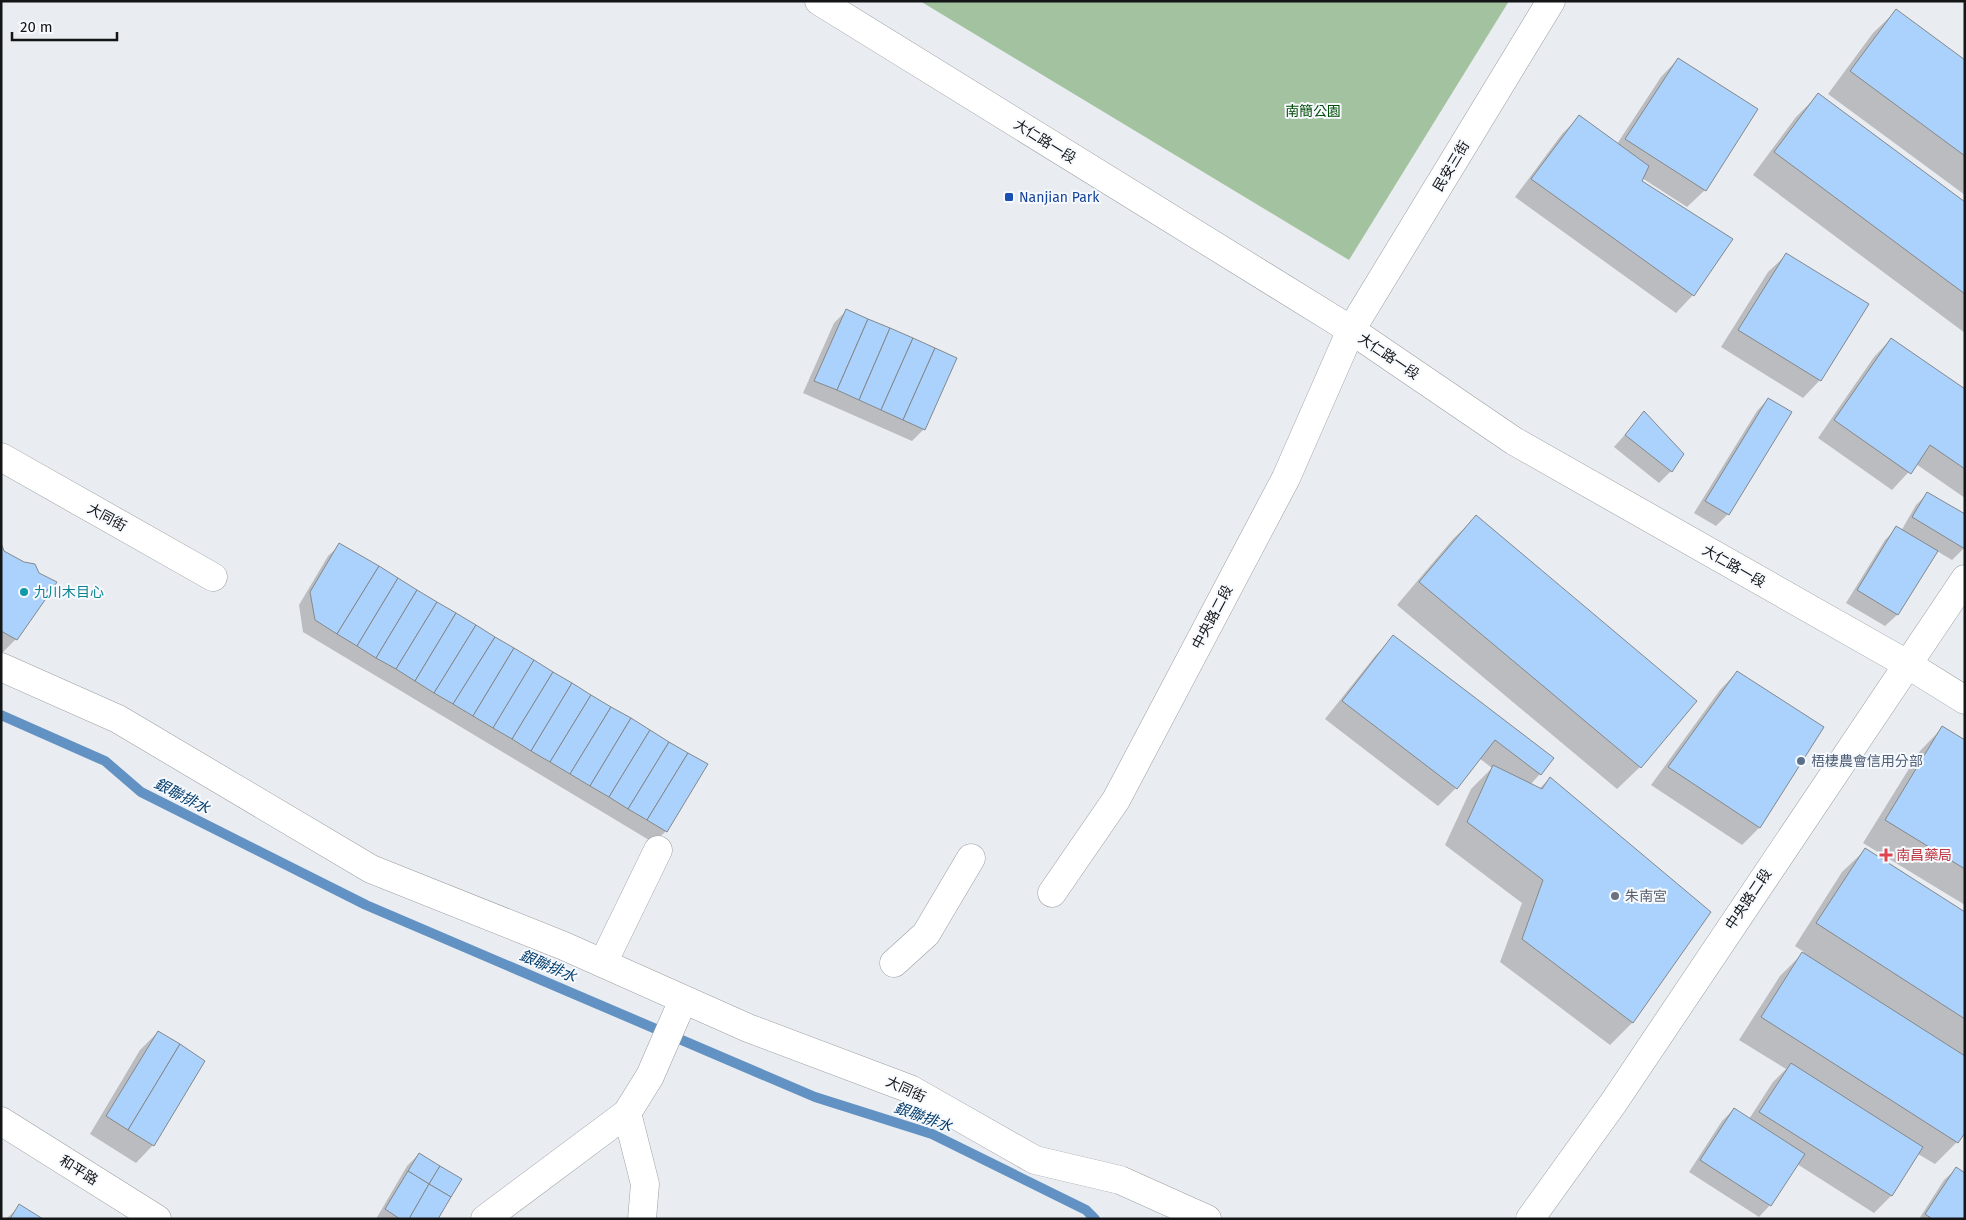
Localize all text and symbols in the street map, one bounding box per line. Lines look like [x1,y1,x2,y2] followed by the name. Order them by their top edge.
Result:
[12,10,118,42] scale bar
[20,18,53,36] text: 20 m
[1285,103,1341,120] park label: 南簡公園
[1011,116,1079,167] street label: 大仁路一段
[1430,138,1473,195] street label: 民安三街
[1019,189,1100,206] place label: Nanjian Park
[1003,191,1015,203] marker: Nanjian Park
[1355,330,1422,383] street label: 大仁路一段
[84,500,129,535] street label: 大同街
[1699,542,1768,591] street label: 大仁路一段
[1189,582,1236,652] street label: 中央路二段
[34,584,104,601] place label: 九川木目心
[18,586,30,598] marker: 九川木目心
[1811,753,1923,770] place label: 梧棲農會信用分部
[1795,755,1807,767] marker: 梧棲農會信用分部
[151,774,214,818] water label: 銀聯排水
[1896,847,1952,864] place label: 南昌藥局
[1880,849,1892,861] marker: 南昌藥局
[1722,866,1775,933] street label: 中央路二段
[1625,888,1667,905] place label: 朱南宮
[1609,890,1621,902] marker: 朱南宮
[517,946,580,986] water label: 銀聯排水
[883,1073,928,1106] street label: 大同街
[892,1098,955,1136] water label: 銀聯排水
[56,1152,101,1189] street label: 和平路

